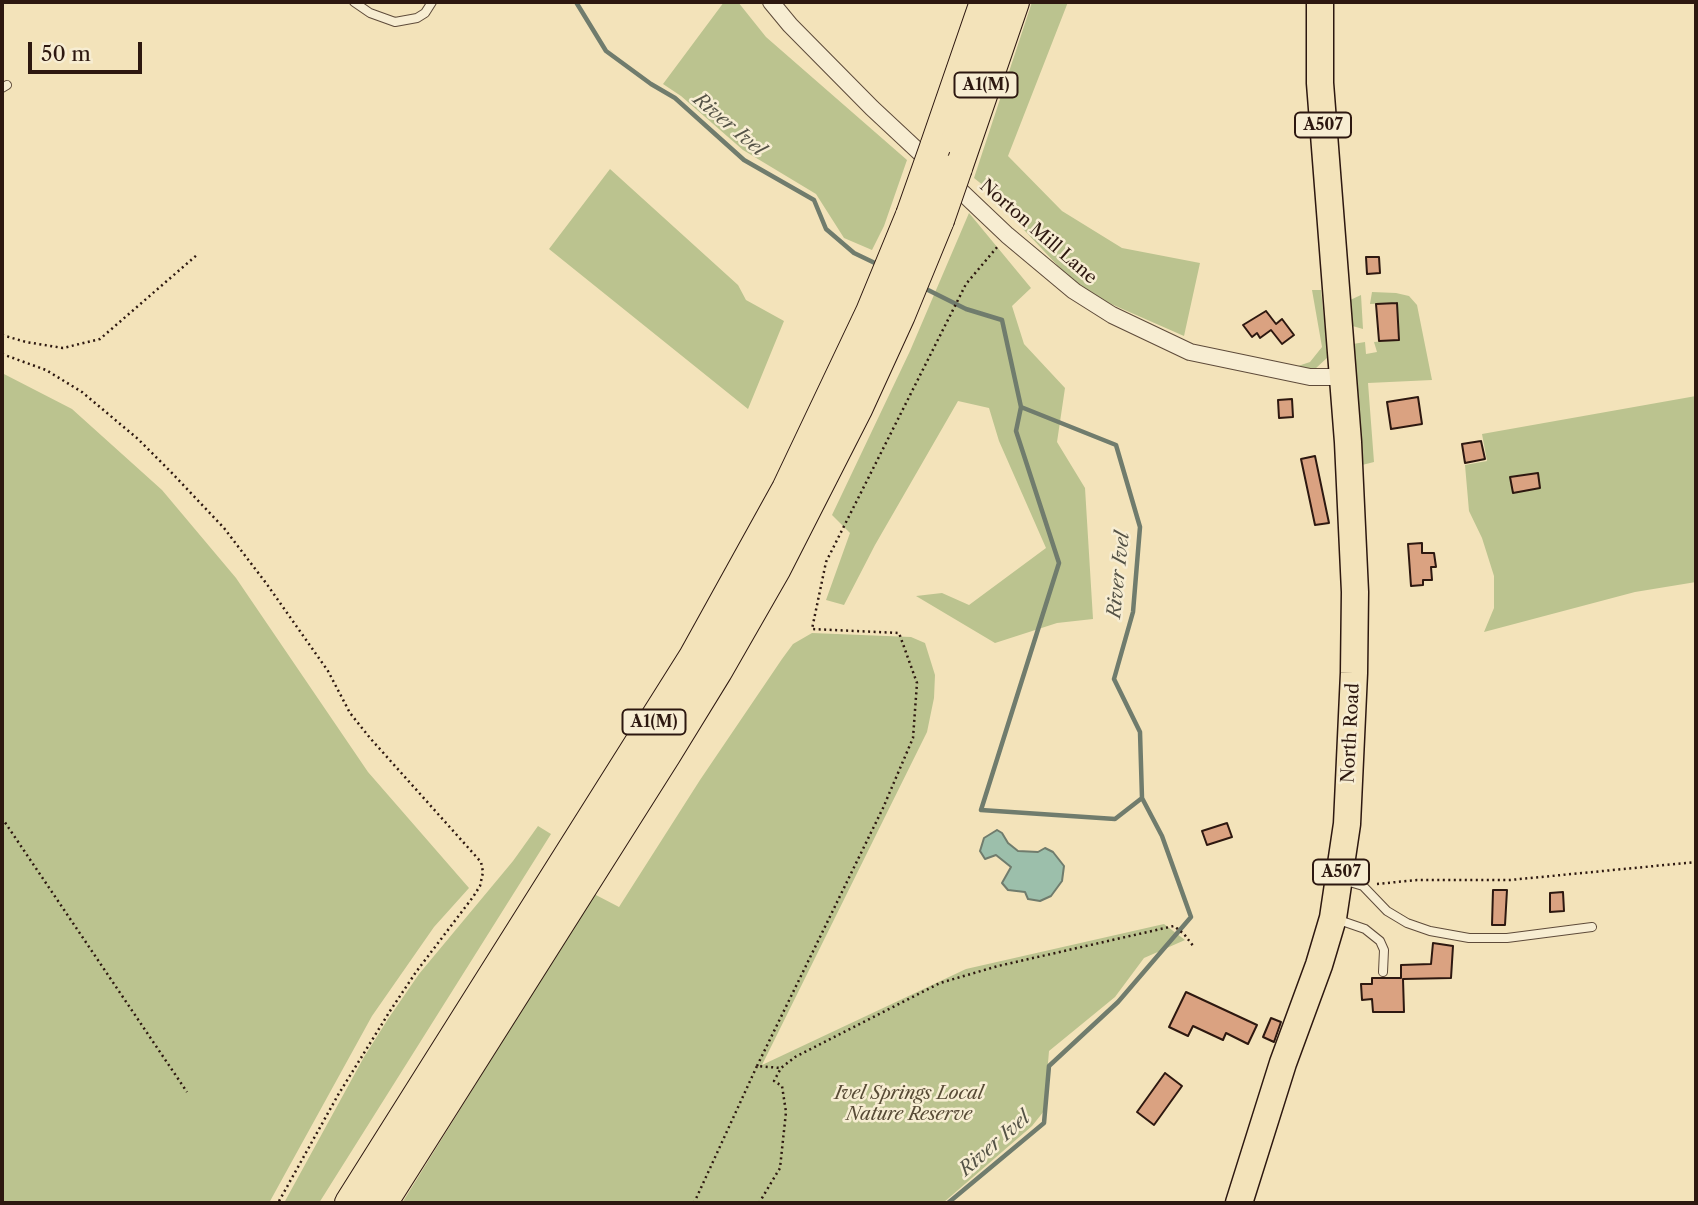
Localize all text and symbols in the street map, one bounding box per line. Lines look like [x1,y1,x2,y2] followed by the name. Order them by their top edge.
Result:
[32,28,145,72] scale bar
[41,41,91,66] text: 50 m
[954,72,1018,97] road number: A1(M)
[688,88,770,162] water label: River Ivel
[1295,113,1351,138] road number: A507
[975,175,1101,289] street label: Norton Mill Lane
[1103,531,1135,619] water label: River Ivel
[1338,683,1364,783] street label: North Road
[622,709,686,734] road number: A1(M)
[1313,860,1369,884] road number: A507
[834,1083,984,1126] park label: Ivel Springs Local Nature Reserve
[955,1107,1035,1181] water label: River Ivel

